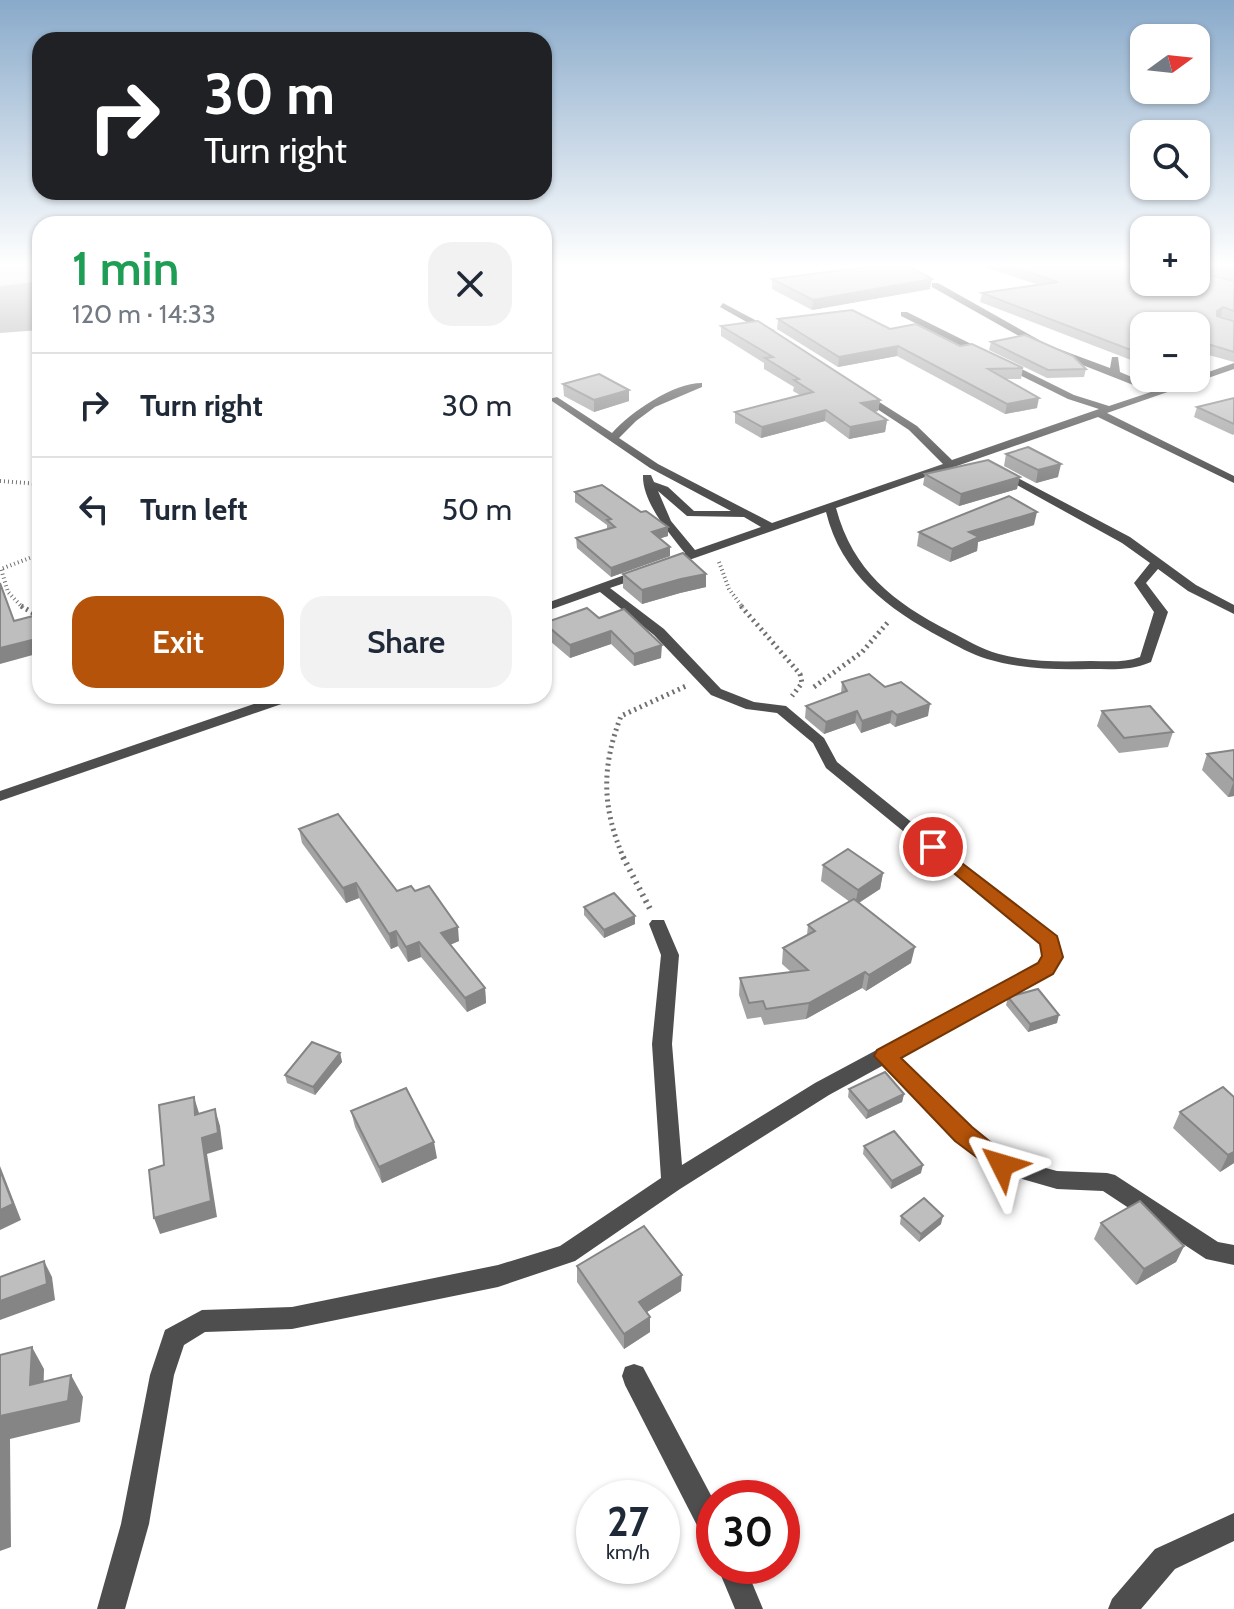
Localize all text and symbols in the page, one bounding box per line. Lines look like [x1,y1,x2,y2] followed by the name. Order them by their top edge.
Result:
[1130,24,1210,104] north arrow
[1130,24,1210,392] map controls
[204,60,335,128] text: 30 m
[72,64,176,168] icon: right
[1130,120,1210,200] button: search
[204,128,347,172] text: Turn right
[1130,216,1210,296] button: +
[72,239,179,297] text: 1 min
[428,242,512,326] button: close
[72,298,216,330] text: 120 m · 14:33
[1130,312,1210,392] button: −
[72,383,116,427] icon: right
[140,387,263,424] text: Turn right
[442,387,512,424] text: 30 m
[72,487,116,531] icon: left
[140,491,248,528] text: Turn left
[442,491,512,528] text: 50 m
[72,596,284,688] button: Exit
[300,596,512,688] button: Share
[899,813,967,881] pin
[911,825,955,869] icon: arrive
[960,1123,1044,1207] position arrow
[696,1480,800,1584] speed limit sign: 30
[607,1497,649,1546] text: 27
[606,1540,650,1564] text: km/h

